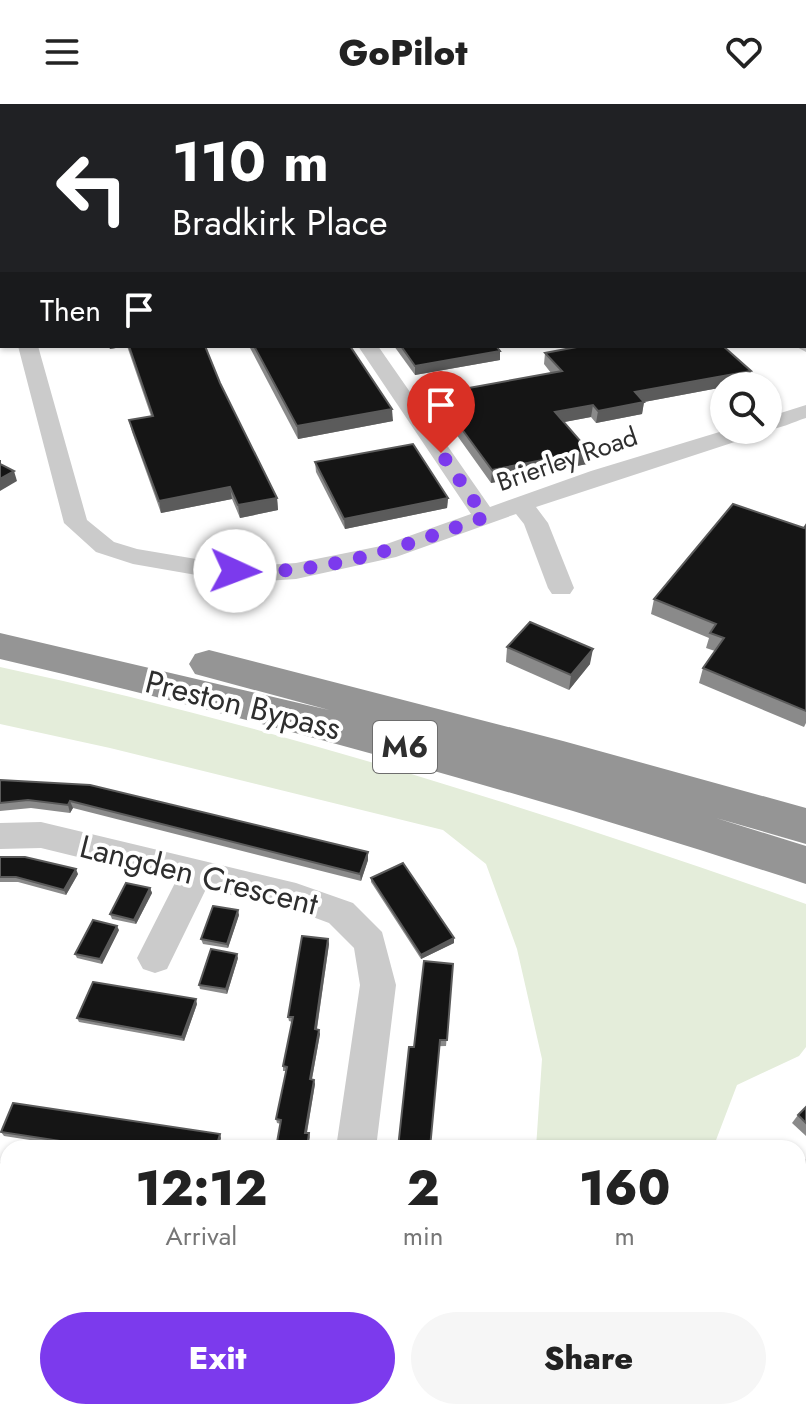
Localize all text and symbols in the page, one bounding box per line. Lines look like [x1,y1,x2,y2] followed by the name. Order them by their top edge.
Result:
[339,26,467,78] text: GoPilot
[40,30,84,74] icon: menu
[722,30,766,74] icon: heart
[172,121,329,202] text: 110 m
[40,136,144,240] icon: left
[172,196,388,248] text: Bradkirk Place
[117,288,161,332] icon: arrive
[40,289,101,332] text: Then
[407,371,475,453] pin
[710,372,782,444] map controls
[710,372,782,444] button: search
[419,383,463,427] icon: arrive
[491,417,643,501] street label: Brierley Road
[193,529,277,613] position arrow
[141,659,345,751] street label: Preston Bypass
[373,721,437,773] road number: M6
[75,823,323,927] street label: Langden Crescent
[135,1154,267,1223] text: 12:12
[407,1154,440,1223] text: 2
[579,1154,670,1223] text: 160
[166,1217,237,1255] text: Arrival
[403,1217,444,1255] text: min
[615,1217,635,1255] text: m
[40,1312,395,1404] button: Exit
[411,1312,766,1404] button: Share

